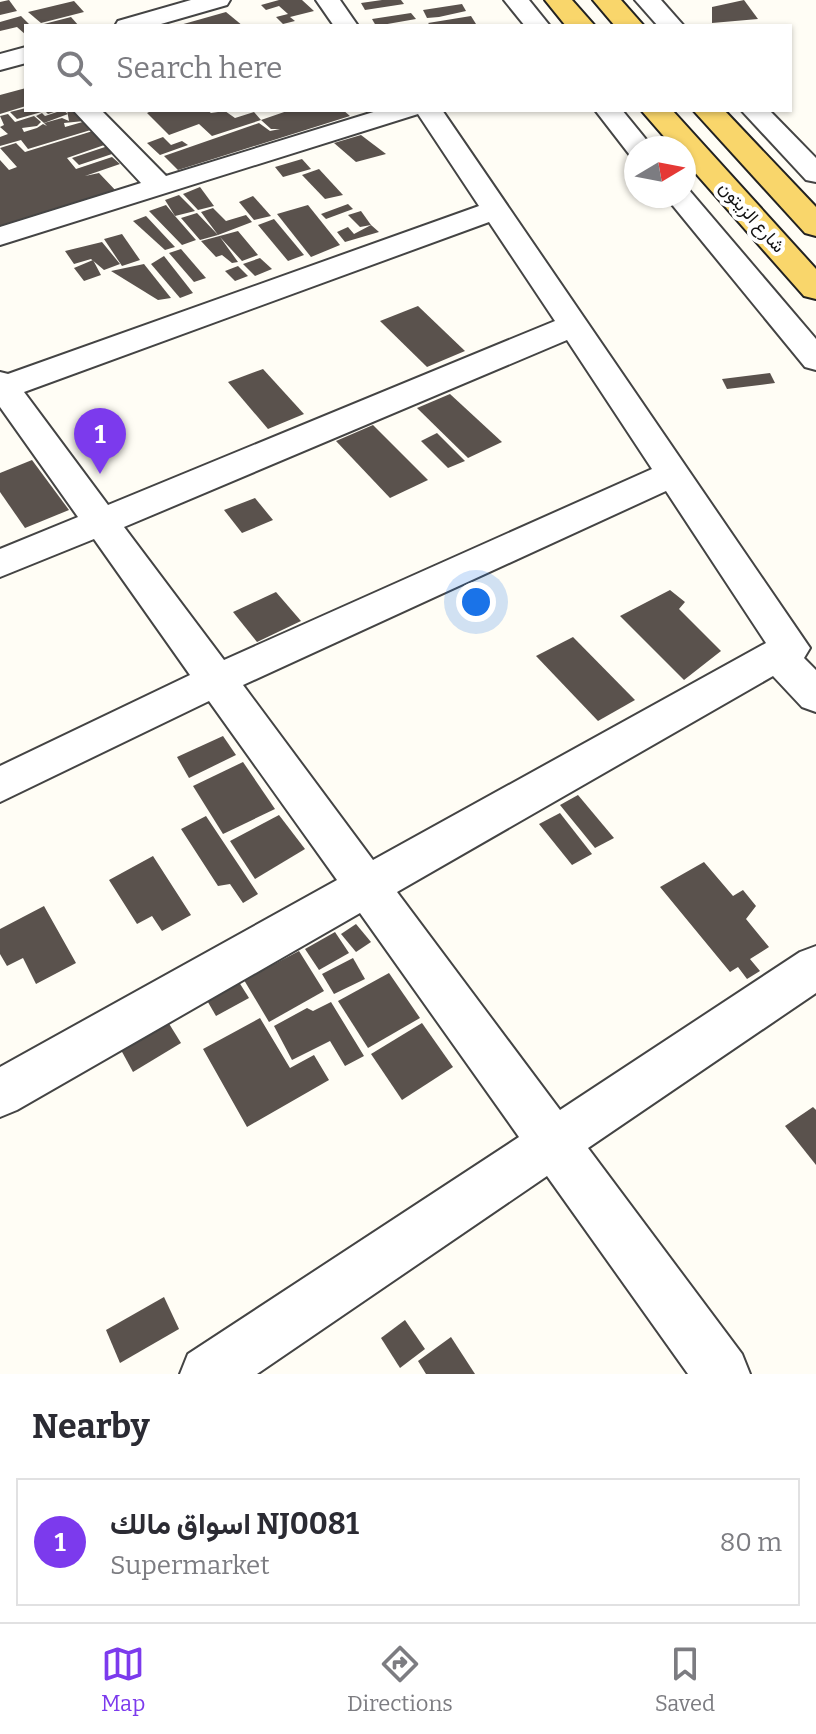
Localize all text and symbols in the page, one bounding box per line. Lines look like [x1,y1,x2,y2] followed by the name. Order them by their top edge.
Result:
[24,24,792,112] search box
[52,46,96,90] icon: search
[116,50,283,86] text: Search here
[624,136,696,208] north arrow
[714,177,790,258] street label: شارع الزيتون
[74,408,126,474] pin: 1
[456,582,496,622] your location
[32,1406,150,1447] text: Nearby
[110,1506,359,1542] text: اسواق مالك NJ0081
[54,1527,66,1558] text: 1
[720,1527,782,1558] text: 80 m
[110,1550,270,1581] text: Supermarket
[101,1642,145,1717] tab: Map
[347,1642,453,1717] tab: Directions
[655,1642,715,1717] tab: Saved

